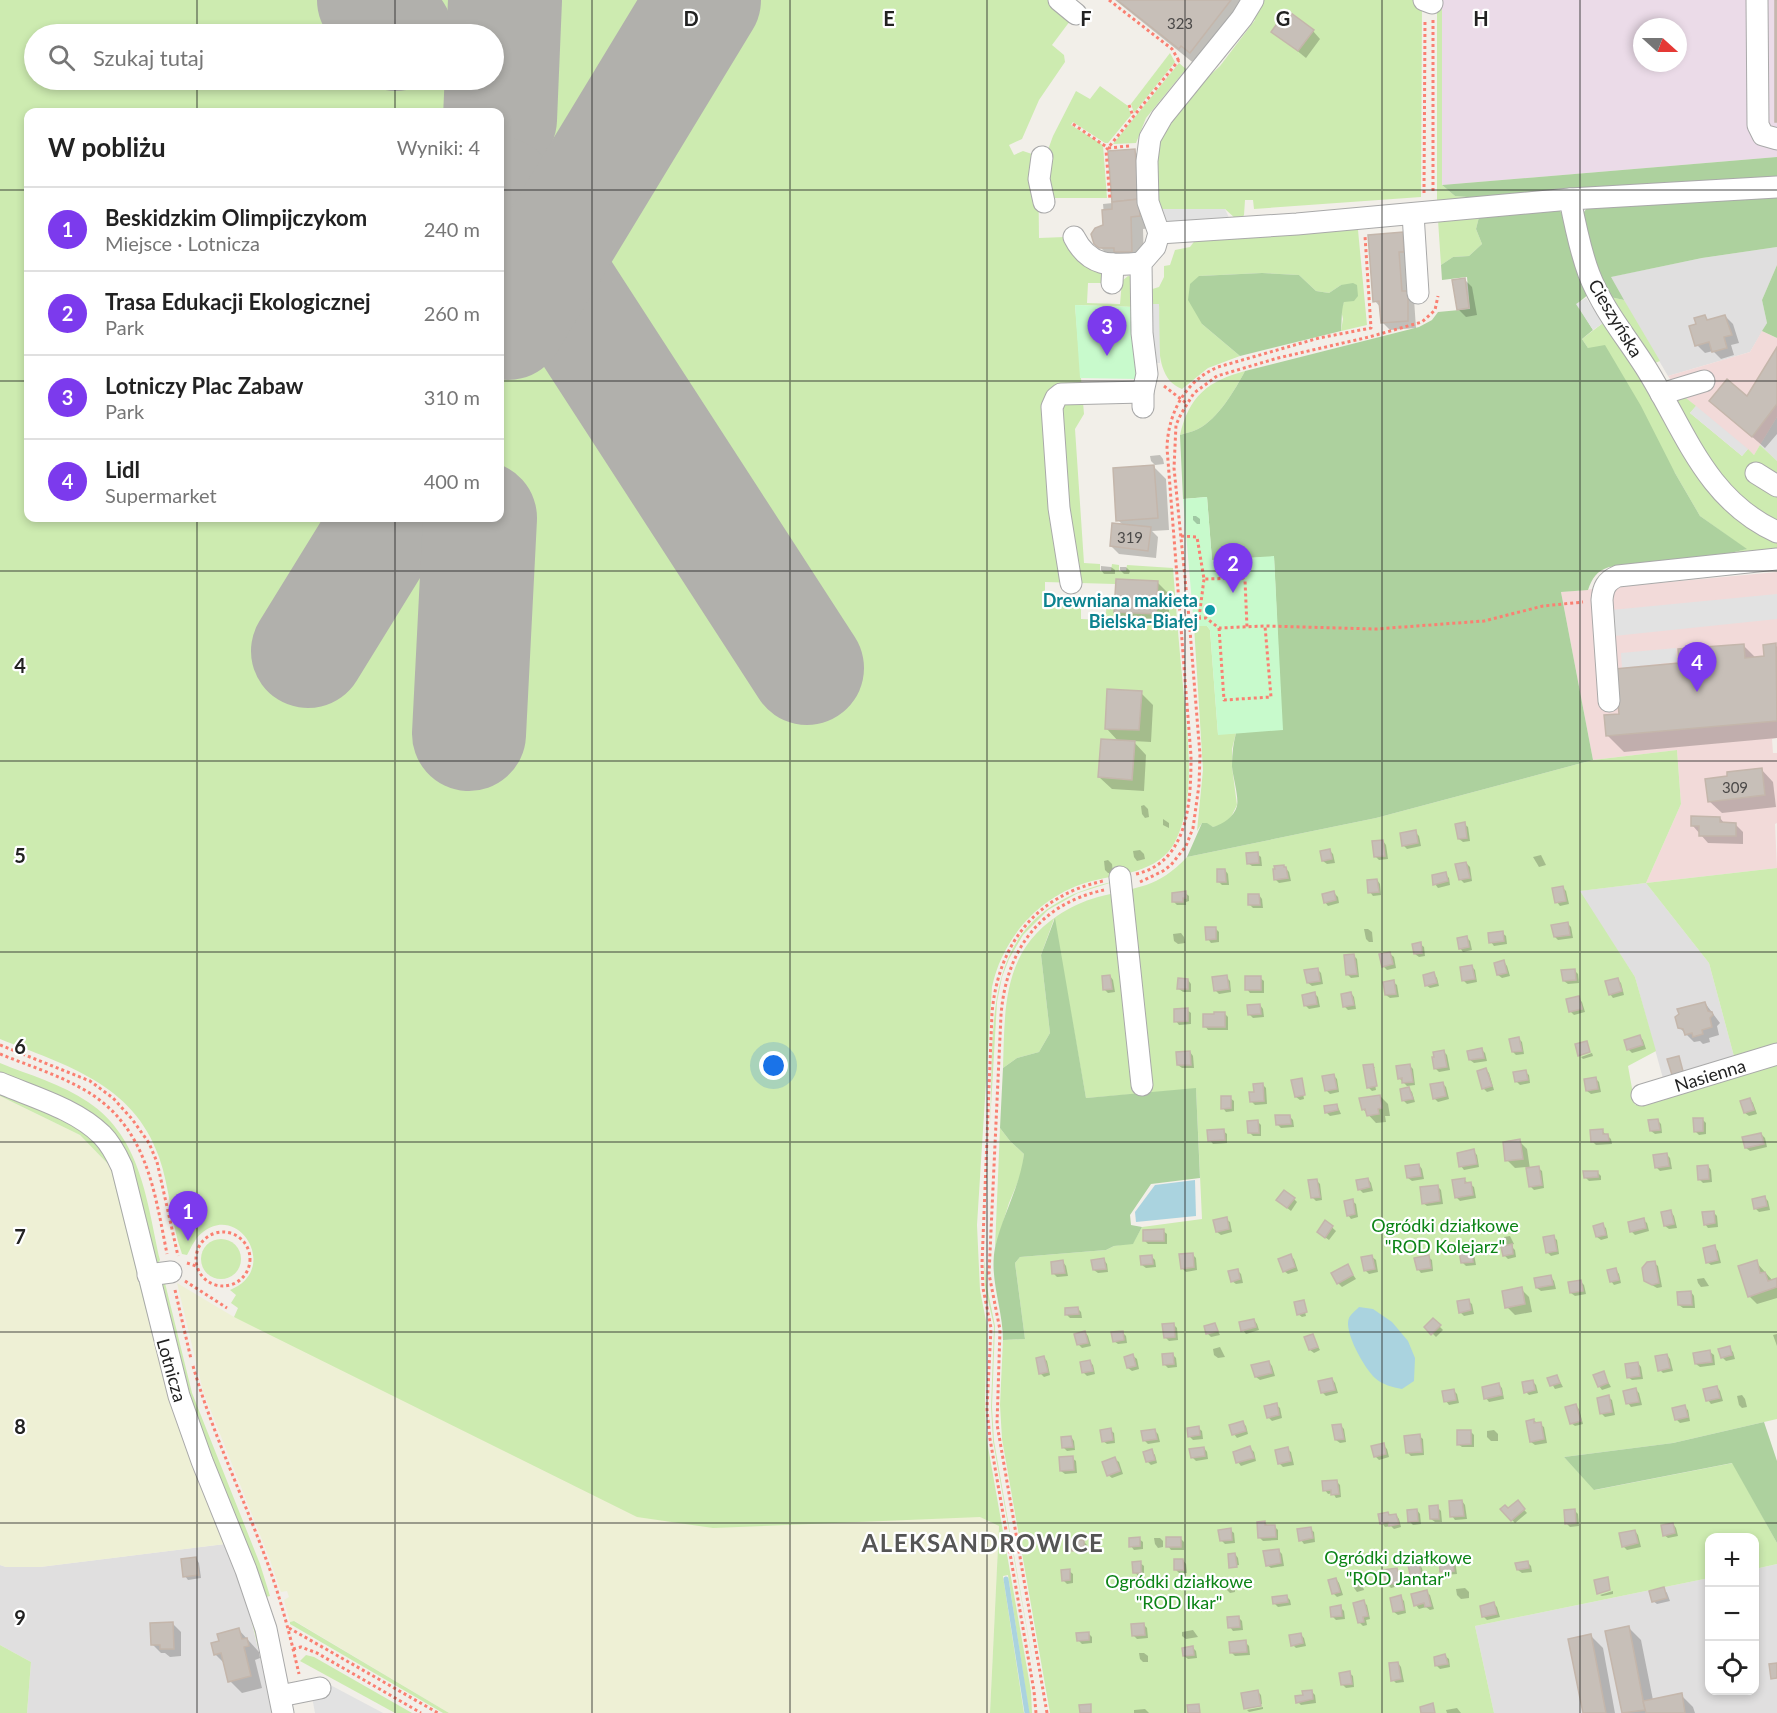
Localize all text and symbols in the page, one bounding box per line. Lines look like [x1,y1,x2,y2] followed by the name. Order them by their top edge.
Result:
[683,6,699,30] text: D
[883,6,895,30] text: E
[1080,6,1092,30] text: F
[1276,6,1290,30] text: G
[1473,6,1489,30] text: H
[1167,14,1193,32] house number: 323
[1633,18,1687,72] north arrow
[24,24,504,90] search box
[45,41,78,74] icon: search
[93,44,204,71] text: Szukaj tutaj
[48,131,166,163] text: W pobliżu
[397,135,480,159] text: Wyniki: 4
[105,204,367,231] text: Beskidzkim Olimpijczykom
[62,217,73,241] text: 1
[424,217,480,241] text: 240 m
[105,231,260,255] text: Miejsce · Lotnicza
[1584,275,1648,361] street label: Cieszyńska
[105,288,371,315] text: Trasa Edukacji Ekologicznej
[62,301,73,325] text: 2
[424,301,480,325] text: 260 m
[1088,306,1126,356] pin: 3
[105,315,144,339] text: Park
[105,372,303,399] text: Lotniczy Plac Zabaw
[62,385,73,409] text: 3
[424,385,480,409] text: 310 m
[105,399,144,423] text: Park
[105,456,140,483] text: Lidl
[62,469,73,493] text: 4
[424,469,480,493] text: 400 m
[105,483,217,507] text: Supermarket
[1117,528,1143,546] house number: 319
[1214,544,1252,593] pin: 2
[1043,589,1198,632] place label: Drewniana makieta Bielska-Białej
[1203,603,1217,617] marker: Drewniana makieta Bielska-Białej
[1678,642,1716,692] pin: 4
[14,653,26,677] text: 4
[1722,778,1748,796] house number: 309
[14,843,26,867] text: 5
[14,1034,26,1058] text: 6
[759,1051,788,1080] your location
[1672,1054,1748,1096] street label: Nasienna
[168,1192,207,1241] pin: 1
[1371,1214,1519,1257] park label: Ogródki działkowe "ROD Kolejarz"
[14,1224,26,1248] text: 7
[152,1336,192,1404] street label: Lotnicza
[14,1414,26,1438] text: 8
[861,1528,1104,1557] district label: ALEKSANDROWICE
[1705,1533,1759,1695] map controls
[1705,1533,1759,1587] button: +
[1324,1546,1472,1589] park label: Ogródki działkowe "ROD Jantar"
[1105,1570,1253,1613] park label: Ogródki działkowe "ROD Ikar"
[1705,1587,1759,1641] button: −
[14,1605,26,1629] text: 9
[1705,1641,1759,1695] button: locate

